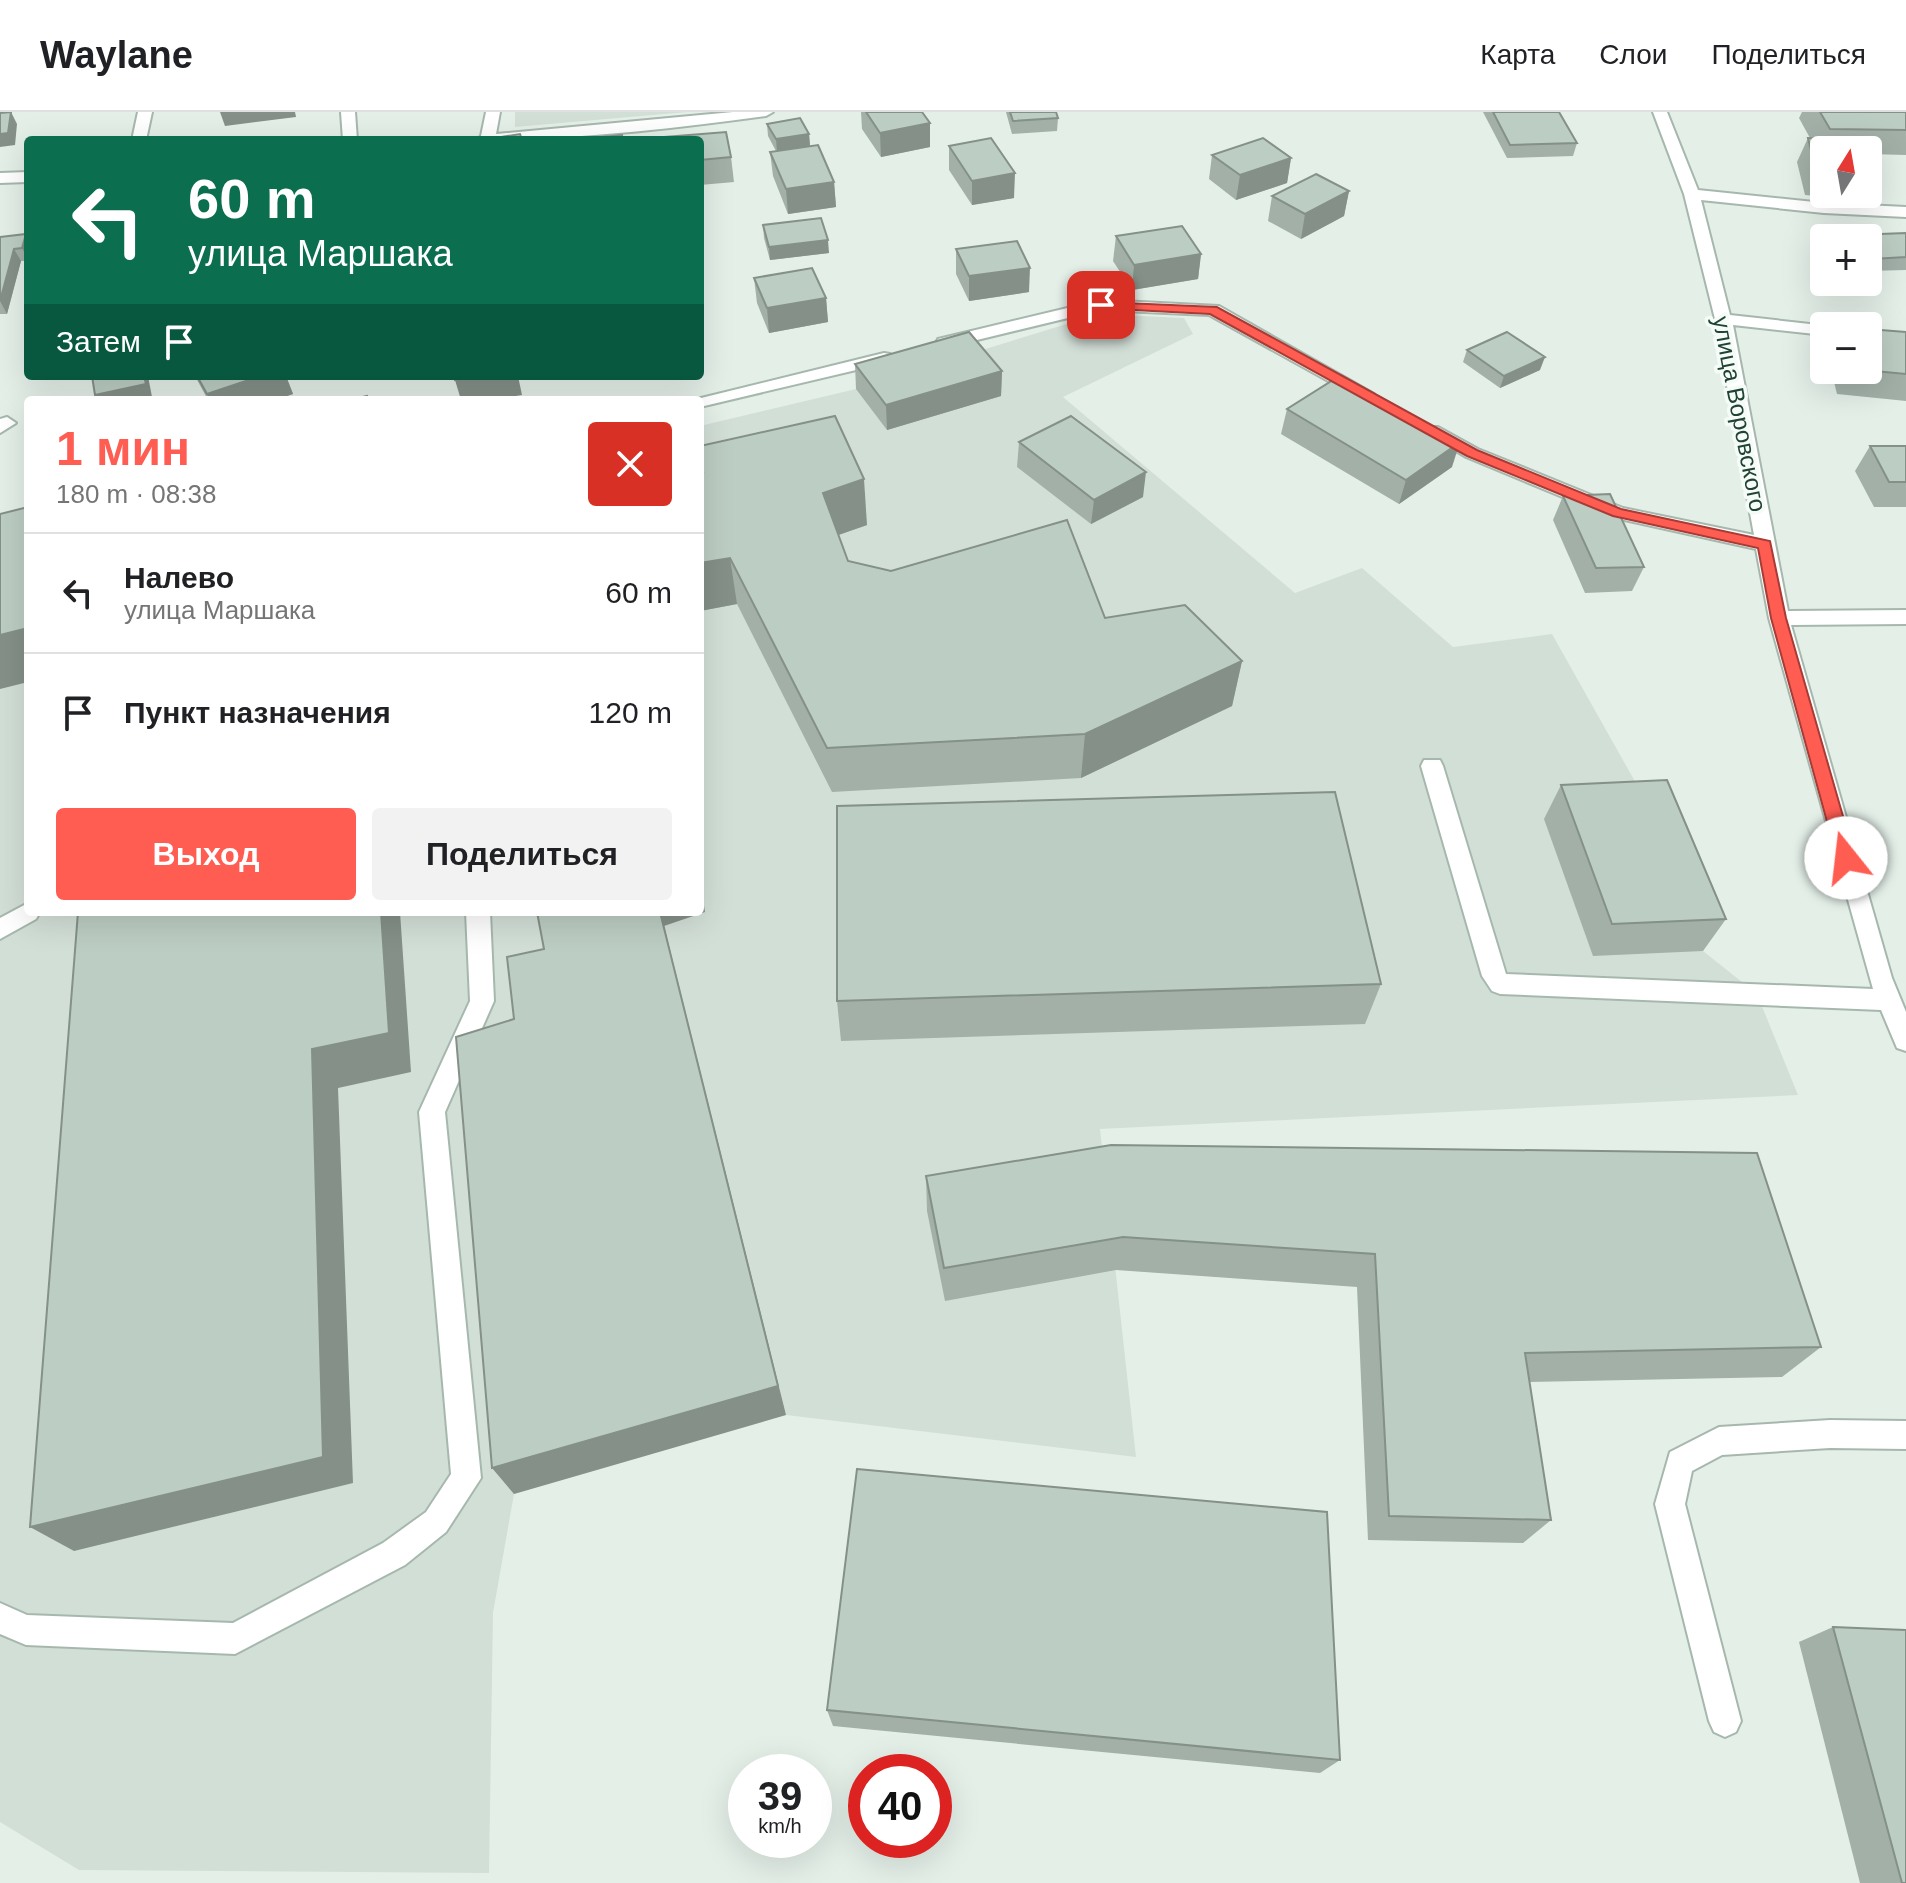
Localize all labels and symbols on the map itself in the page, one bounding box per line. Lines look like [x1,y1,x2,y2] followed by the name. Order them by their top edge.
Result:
[1810,136,1882,208] north arrow
[1067,271,1135,339] pin
[1708,314,1772,514] street label: улица Воровского
[1804,816,1888,900] position arrow
[848,1754,952,1858] speed limit sign: 40

